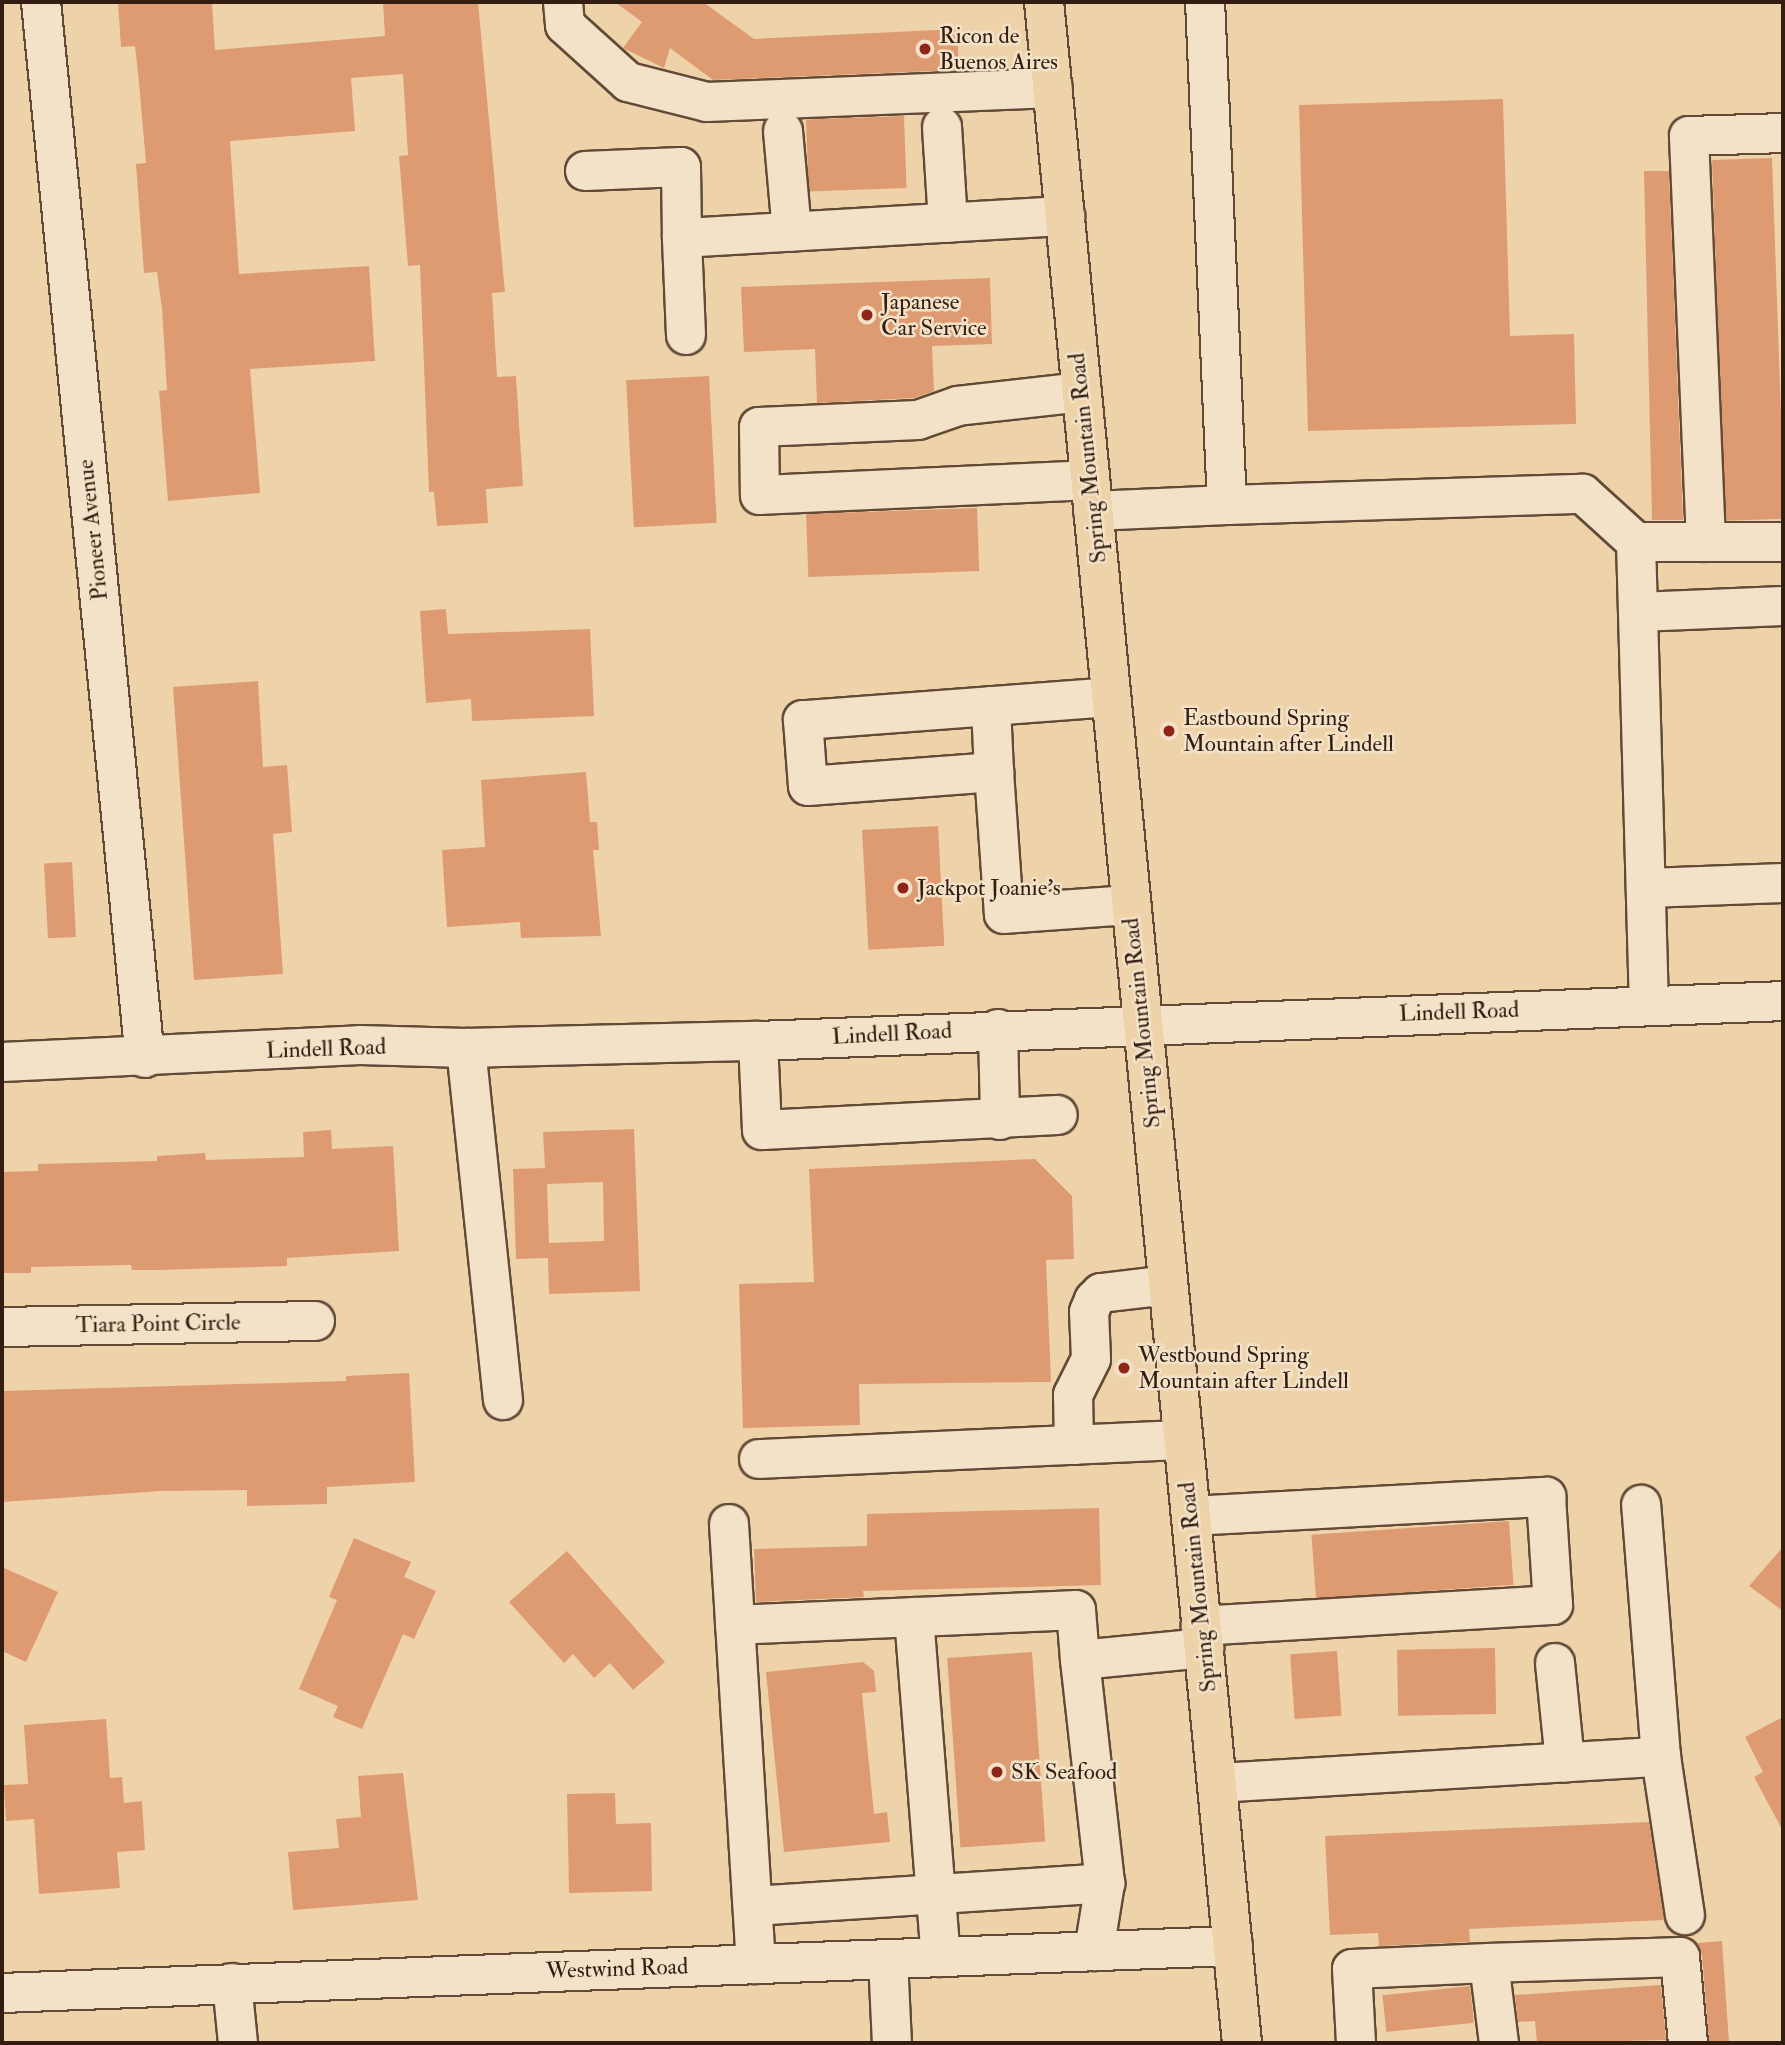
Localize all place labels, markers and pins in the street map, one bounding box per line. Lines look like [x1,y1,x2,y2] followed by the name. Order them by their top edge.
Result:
[939,22,1058,76] place label: Ricon de Buenos Aires
[917,41,933,57] marker: Ricon de Buenos Aires
[881,288,987,342] place label: Japanese Car Service
[859,307,875,323] marker: Japanese Car Service
[1183,704,1394,758] place label: Eastbound Spring Mountain after Lindell
[1161,723,1177,739] marker: Eastbound Spring Mountain after Lindell
[917,874,1061,902] place label: Jackpot Joanie's
[895,880,911,896] marker: Jackpot Joanie's
[1138,1341,1349,1395] place label: Westbound Spring Mountain after Lindell
[1116,1360,1132,1376] marker: Westbound Spring Mountain after Lindell
[1011,1758,1117,1786] place label: SK Seafood
[989,1764,1005,1780] marker: SK Seafood

